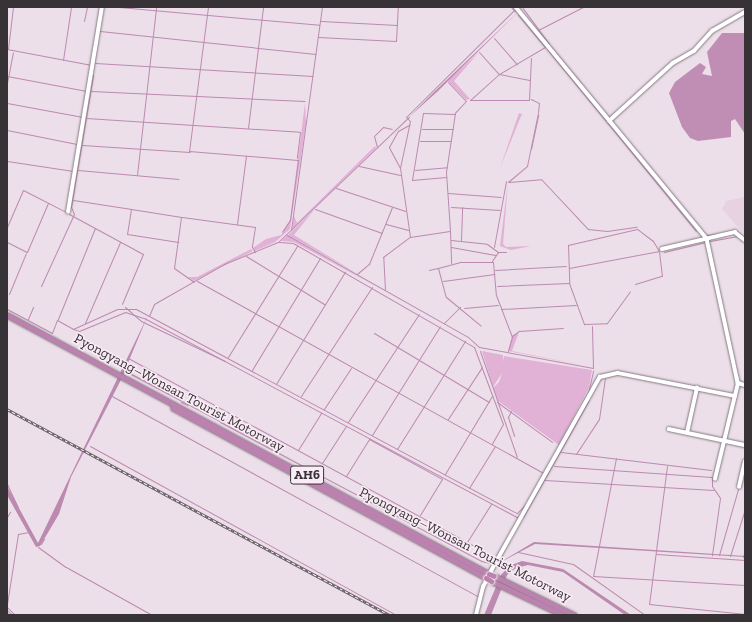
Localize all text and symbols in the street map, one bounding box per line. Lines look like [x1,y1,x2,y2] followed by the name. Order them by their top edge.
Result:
[71,330,287,456] street label: Pyongyang–Wonsan Tourist Motorway
[290,464,324,486] road number: AH6
[356,484,574,606] street label: Pyongyang–Wonsan Tourist Motorway

